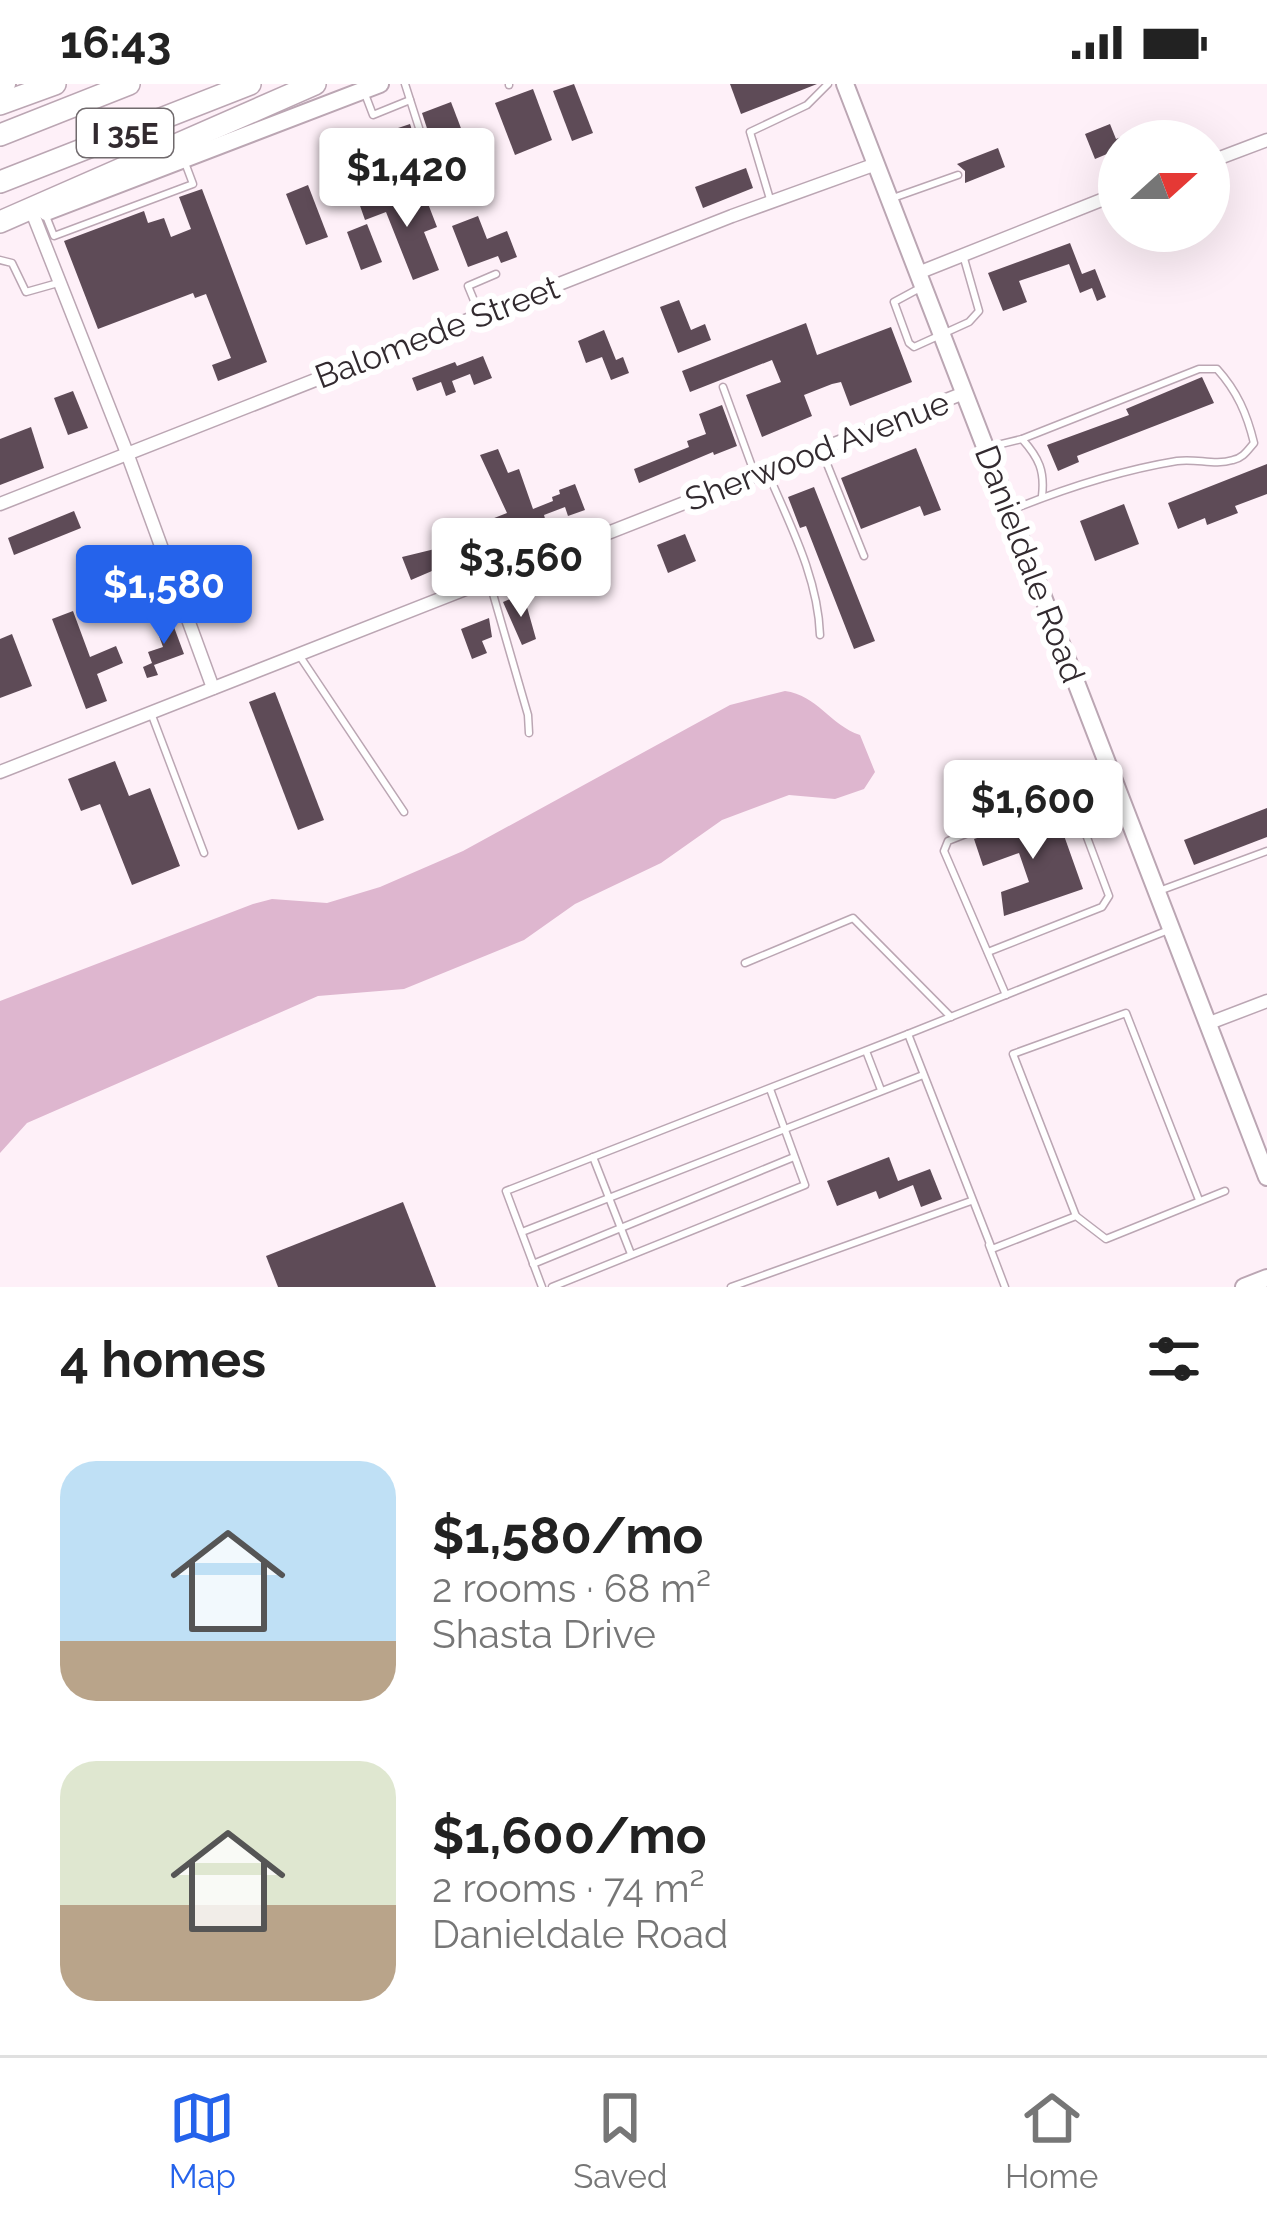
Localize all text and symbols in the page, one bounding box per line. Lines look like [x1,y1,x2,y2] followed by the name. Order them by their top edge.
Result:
[60,16,171,69] text: 16:43
[77,109,173,157] road number: I 35E
[1098,120,1230,252] north arrow
[1098,120,1230,252] map controls
[309,128,505,230] pin: $1,420
[346,144,468,190] text: $1,420
[310,268,564,396] street label: Balomede Street
[680,383,954,519] street label: Sherwood Avenue
[967,440,1093,688] street label: Danieldale Road
[423,518,619,620] pin: $3,560
[459,534,583,580] text: $3,560
[66,545,262,647] pin: $1,580
[103,561,225,607] text: $1,580
[935,760,1131,862] pin: $1,600
[971,776,1095,822] text: $1,600
[1141,1326,1207,1392] icon: filters
[60,1329,266,1389] text: 4 homes
[432,1505,704,1565] text: $1,580/mo
[156,1509,300,1653] icon: home
[432,1565,711,1611] text: 2 rooms · 68 m²
[432,1611,656,1657] text: Shasta Drive
[432,1805,707,1865] text: $1,600/mo
[156,1809,300,1953] icon: home
[432,1865,705,1911] text: 2 rooms · 74 m²
[432,1911,728,1957] text: Danieldale Road
[169,2085,236,2196] tab: Map
[573,2085,668,2196] tab: Saved
[1005,2085,1098,2196] tab: Home

